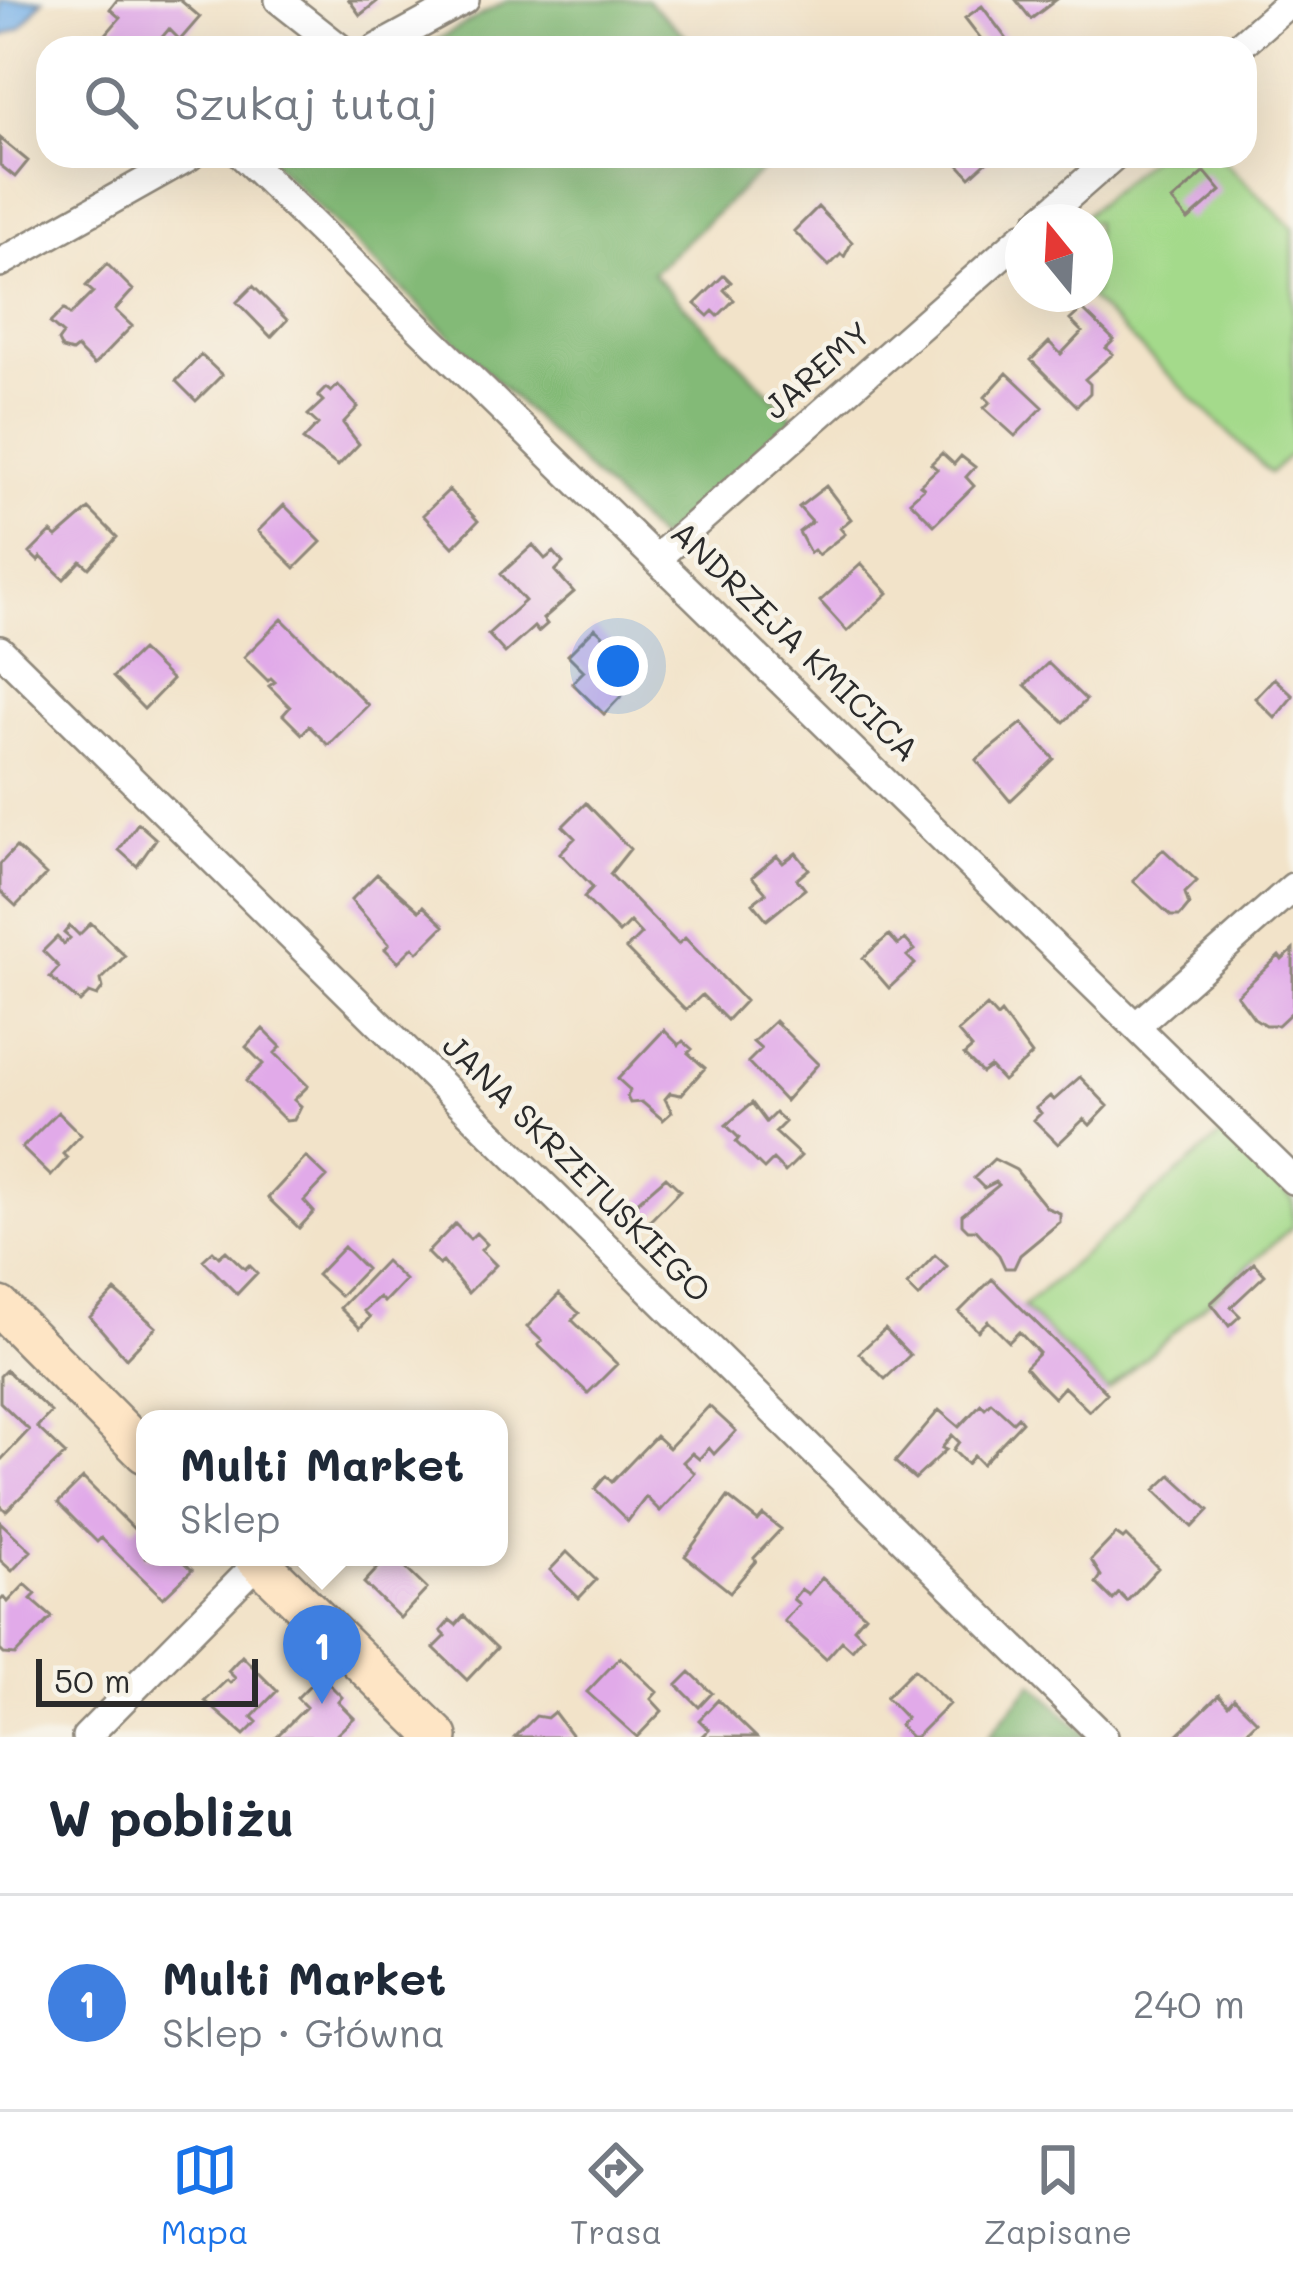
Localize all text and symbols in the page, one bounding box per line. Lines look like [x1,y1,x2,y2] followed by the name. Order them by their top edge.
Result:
[36,36,1257,168] search box
[78,69,144,135] icon: search
[174,73,438,131] text: Szukaj tutaj
[1005,204,1113,312] north arrow
[753,310,879,427] street label: JAREMY
[663,510,929,770] street label: ANDRZEJA KMICICA
[588,636,648,696] your location
[435,1024,721,1310] street label: JANA SKRZETUSKIEGO
[136,1410,508,1566] popup
[180,1434,464,1492] text: Multi Market
[180,1492,281,1543] text: Sklep
[283,1605,361,1704] pin: 1
[36,1653,258,1706] scale bar
[54,1658,130,1701] text: 50 m
[48,1782,294,1849] text: W pobliżu
[162,1948,446,2006] text: Multi Market
[78,1977,96,2028] text: 1
[1133,1977,1245,2028] text: 240 m
[162,2006,445,2057] text: Sklep · Główna
[161,2137,249,2252] tab: Mapa
[570,2137,662,2252] tab: Trasa
[984,2137,1132,2252] tab: Zapisane

